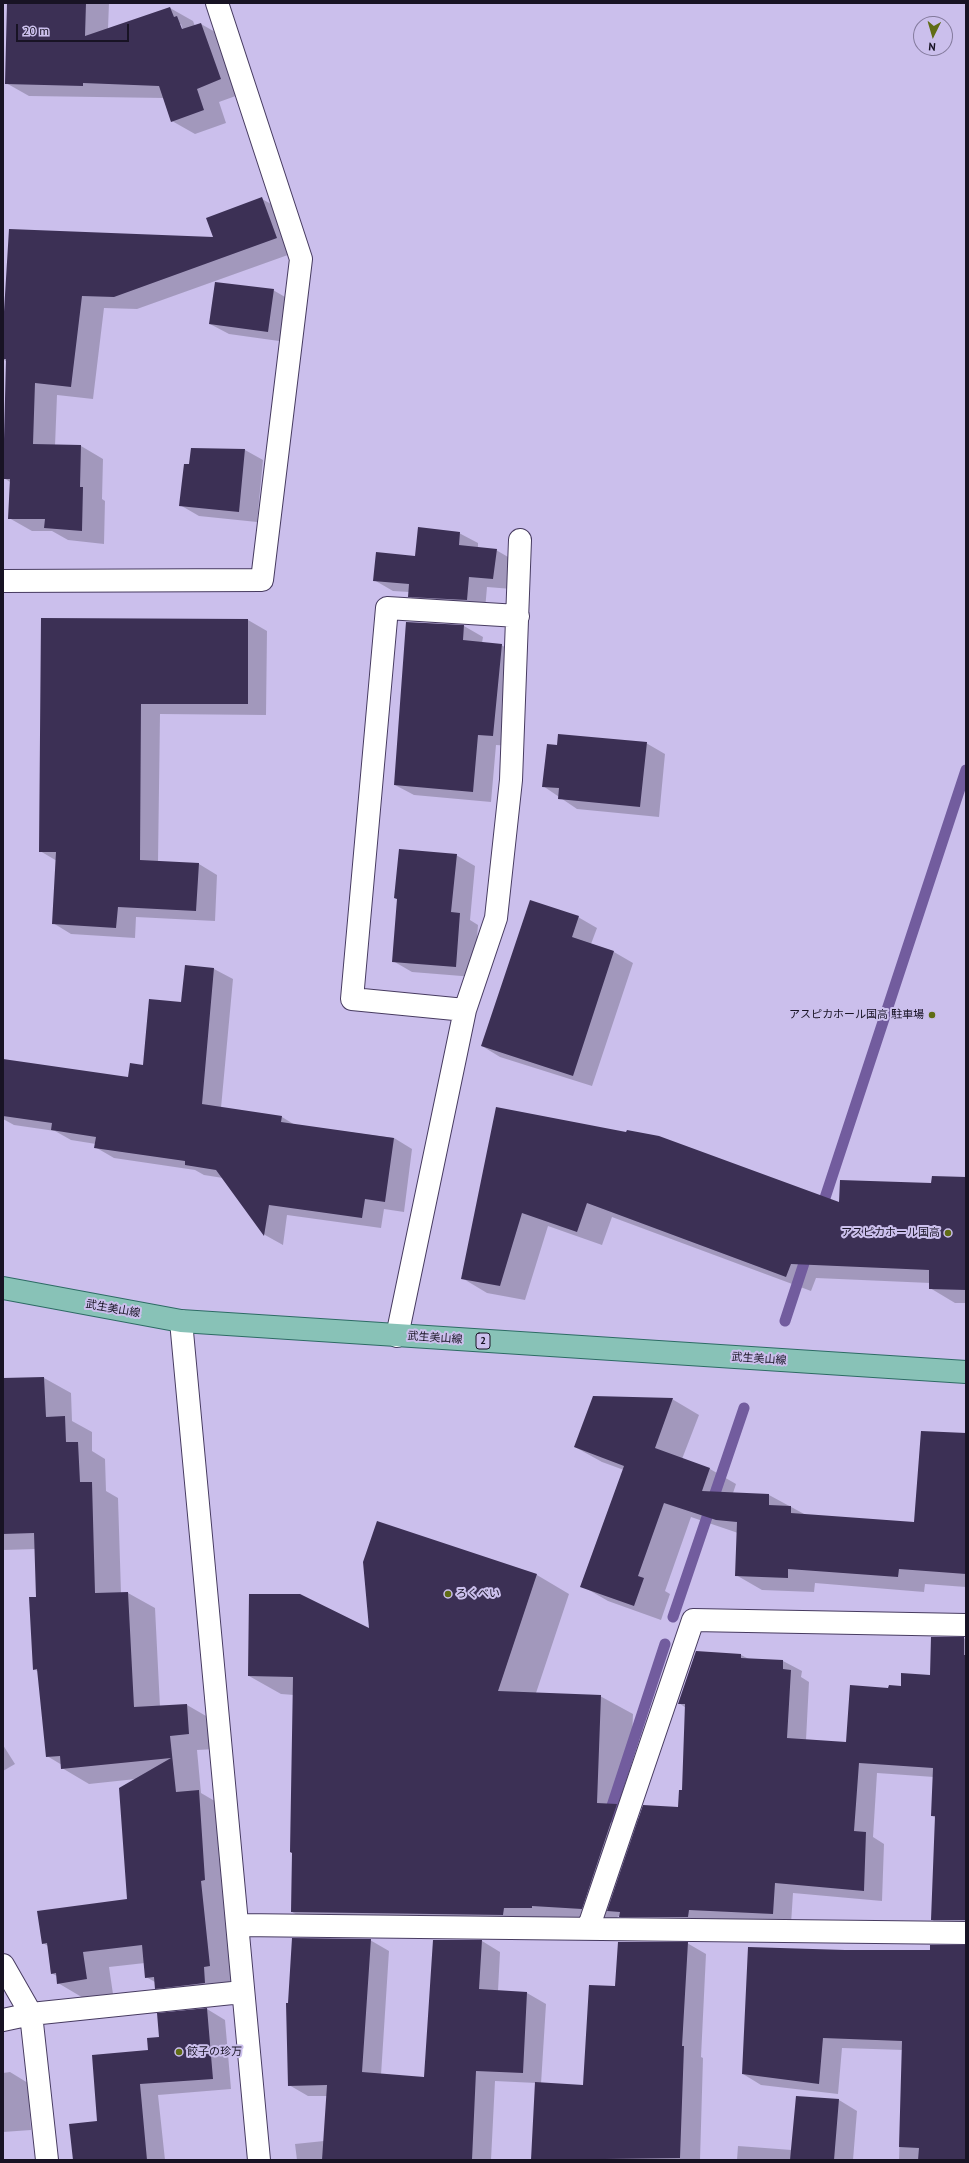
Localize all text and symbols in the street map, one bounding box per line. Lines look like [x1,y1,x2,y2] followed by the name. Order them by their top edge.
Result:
[18,16,131,42] scale bar
[913,16,953,56] north arrow
[23,23,49,38] text: 20 m
[928,40,936,54] text: N
[789,1008,924,1022] place label: アスピカホール国高 駐車場
[927,1010,937,1020] marker: アスピカホール国高 駐車場
[841,1226,940,1240] place label: アスピカホール国高
[943,1228,953,1238] marker: アスピカホール国高
[85,1298,141,1320] street label: 武生美山線
[407,1329,463,1347] street label: 武生美山線
[476,1333,490,1349] road number: 2
[731,1350,787,1368] street label: 武生美山線
[456,1587,500,1601] place label: ろくべい
[443,1589,453,1599] marker: ろくべい
[187,2045,242,2059] place label: 餃子の珍万
[174,2047,184,2057] marker: 餃子の珍万

